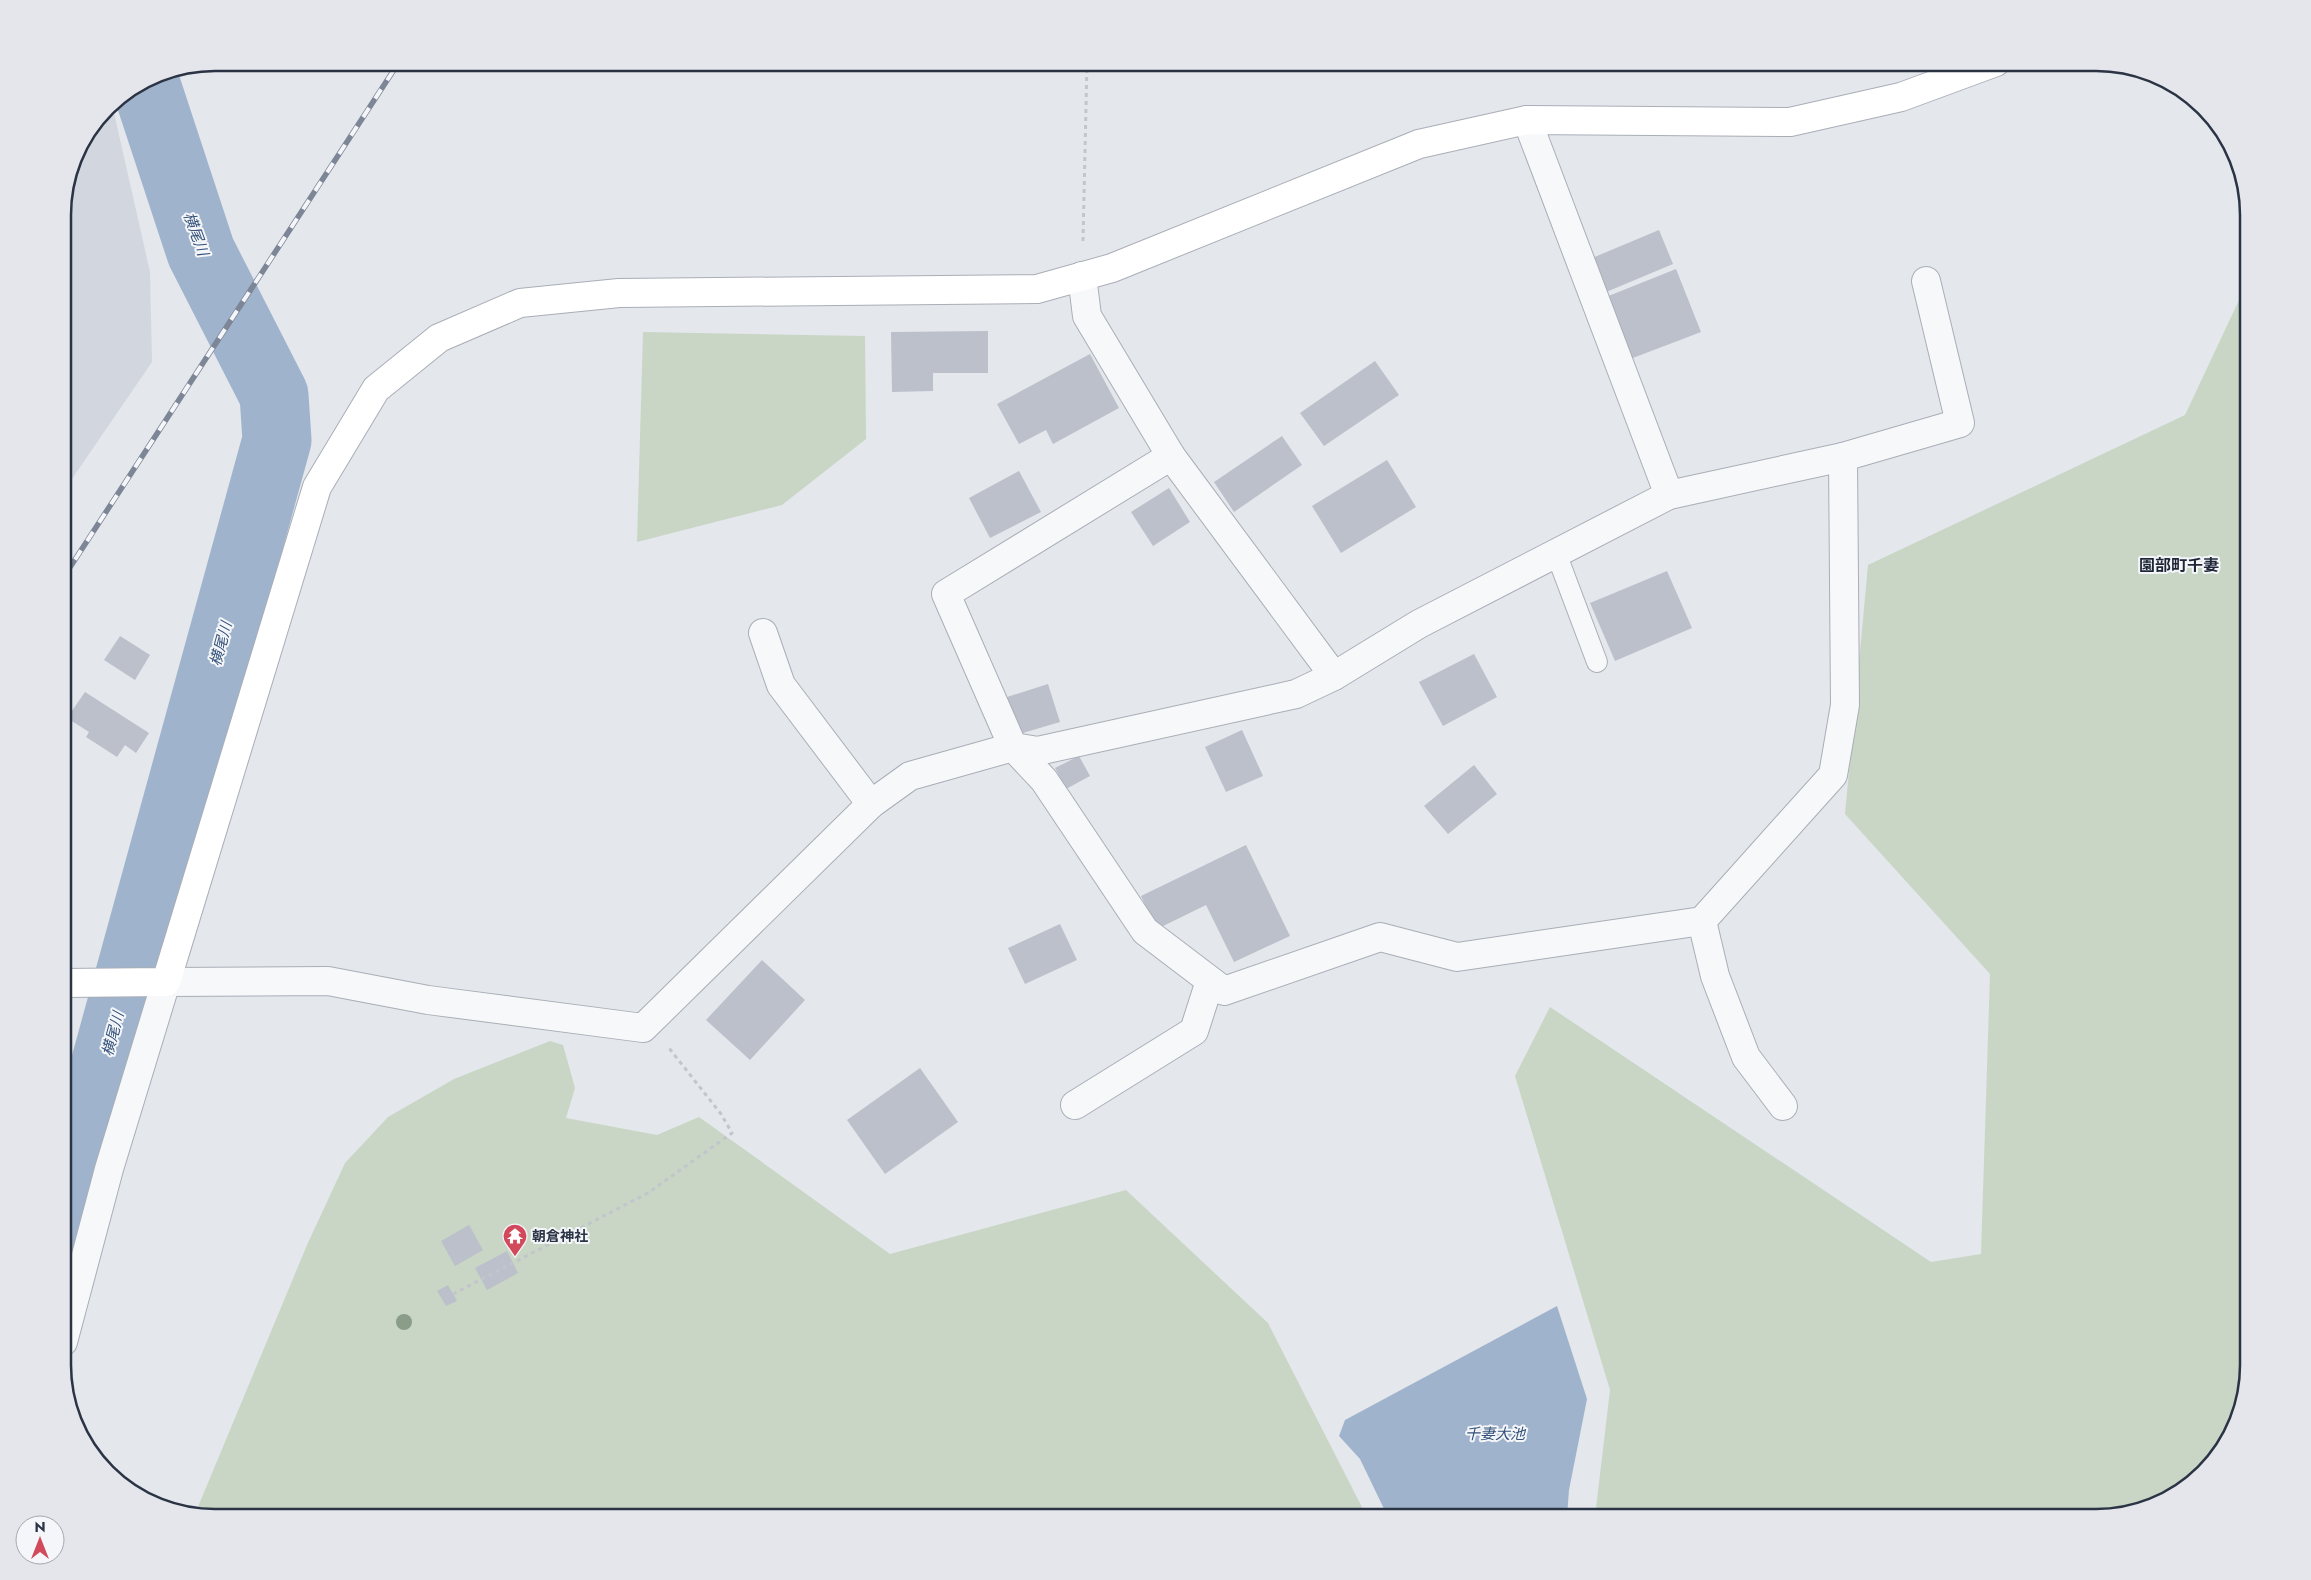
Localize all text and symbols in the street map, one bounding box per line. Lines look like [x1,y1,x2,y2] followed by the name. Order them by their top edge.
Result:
[178,209,215,261] water label: 横尾川
[2139,554,2219,577] district label: 園部町千妻
[205,617,238,669] water label: 横尾川
[97,1007,130,1059] water label: 横尾川
[502,1223,528,1257] temple icon: 朝倉神社
[532,1226,588,1246] place label: 朝倉神社
[1465,1423,1527,1445] water label: 千妻大池
[15,1515,65,1565] north arrow
[34,1517,46,1537] text: N

